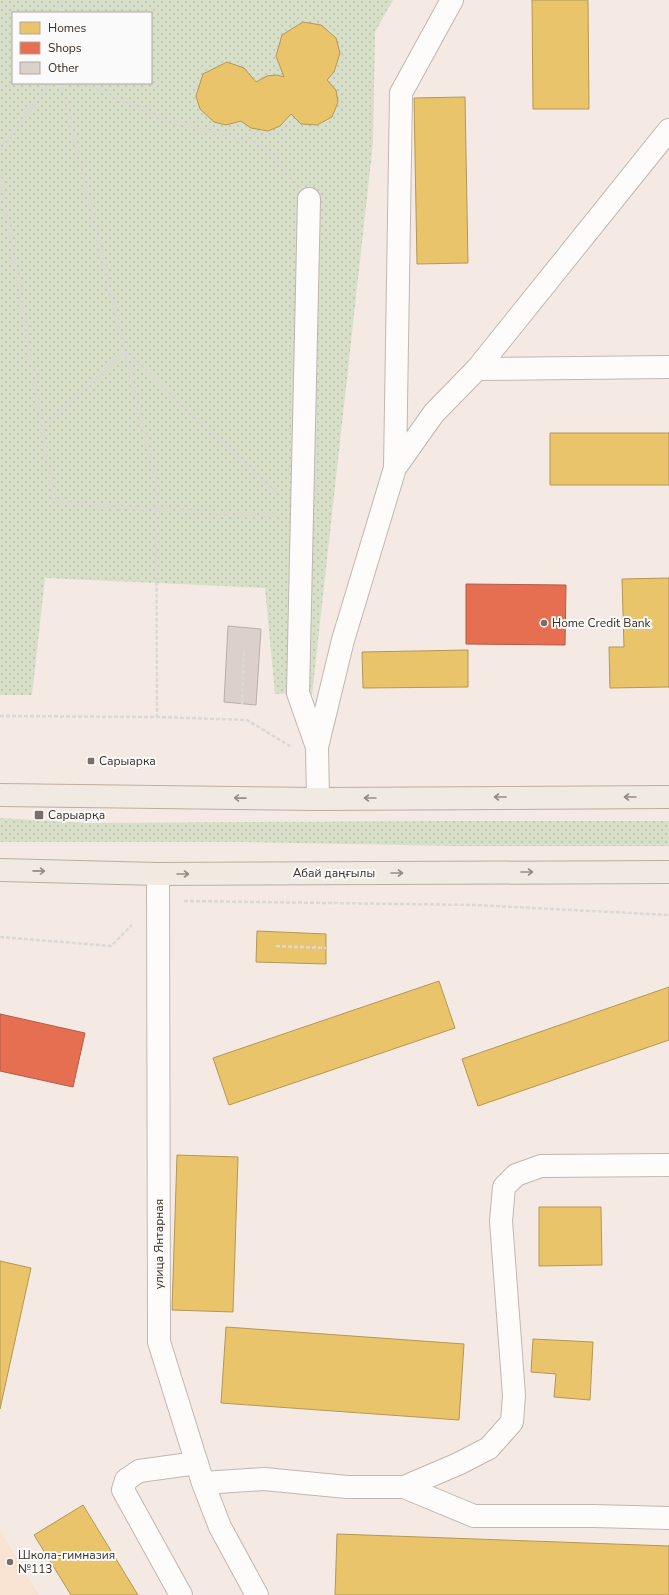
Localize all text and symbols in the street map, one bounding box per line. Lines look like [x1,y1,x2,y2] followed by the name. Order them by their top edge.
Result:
[12,12,152,84] legend
[48,20,86,36] text: Homes
[48,40,82,56] text: Shops
[48,60,80,76] text: Other
[552,615,652,631] place label: Home Credit Bank
[539,618,549,628] marker: Home Credit Bank
[99,753,156,769] place label: Сарыарка
[86,756,96,766] marker: Сарыарка
[624,793,637,801] one-way arrow
[234,794,247,802] one-way arrow
[364,794,377,802] one-way arrow
[494,794,507,801] one-way arrow
[48,807,105,823] place label: Сарыарқа
[33,809,45,821] marker: Сарыарқа
[293,865,375,881] street label: Абай даңғылы
[32,867,45,875] one-way arrow
[520,868,533,876] one-way arrow
[390,869,403,877] one-way arrow
[176,870,189,878] one-way arrow
[151,1199,167,1289] street label: улица Янтарная
[18,1547,115,1577] place label: Школа-гимназия №113
[5,1557,15,1567] marker: Школа-гимназия №113

